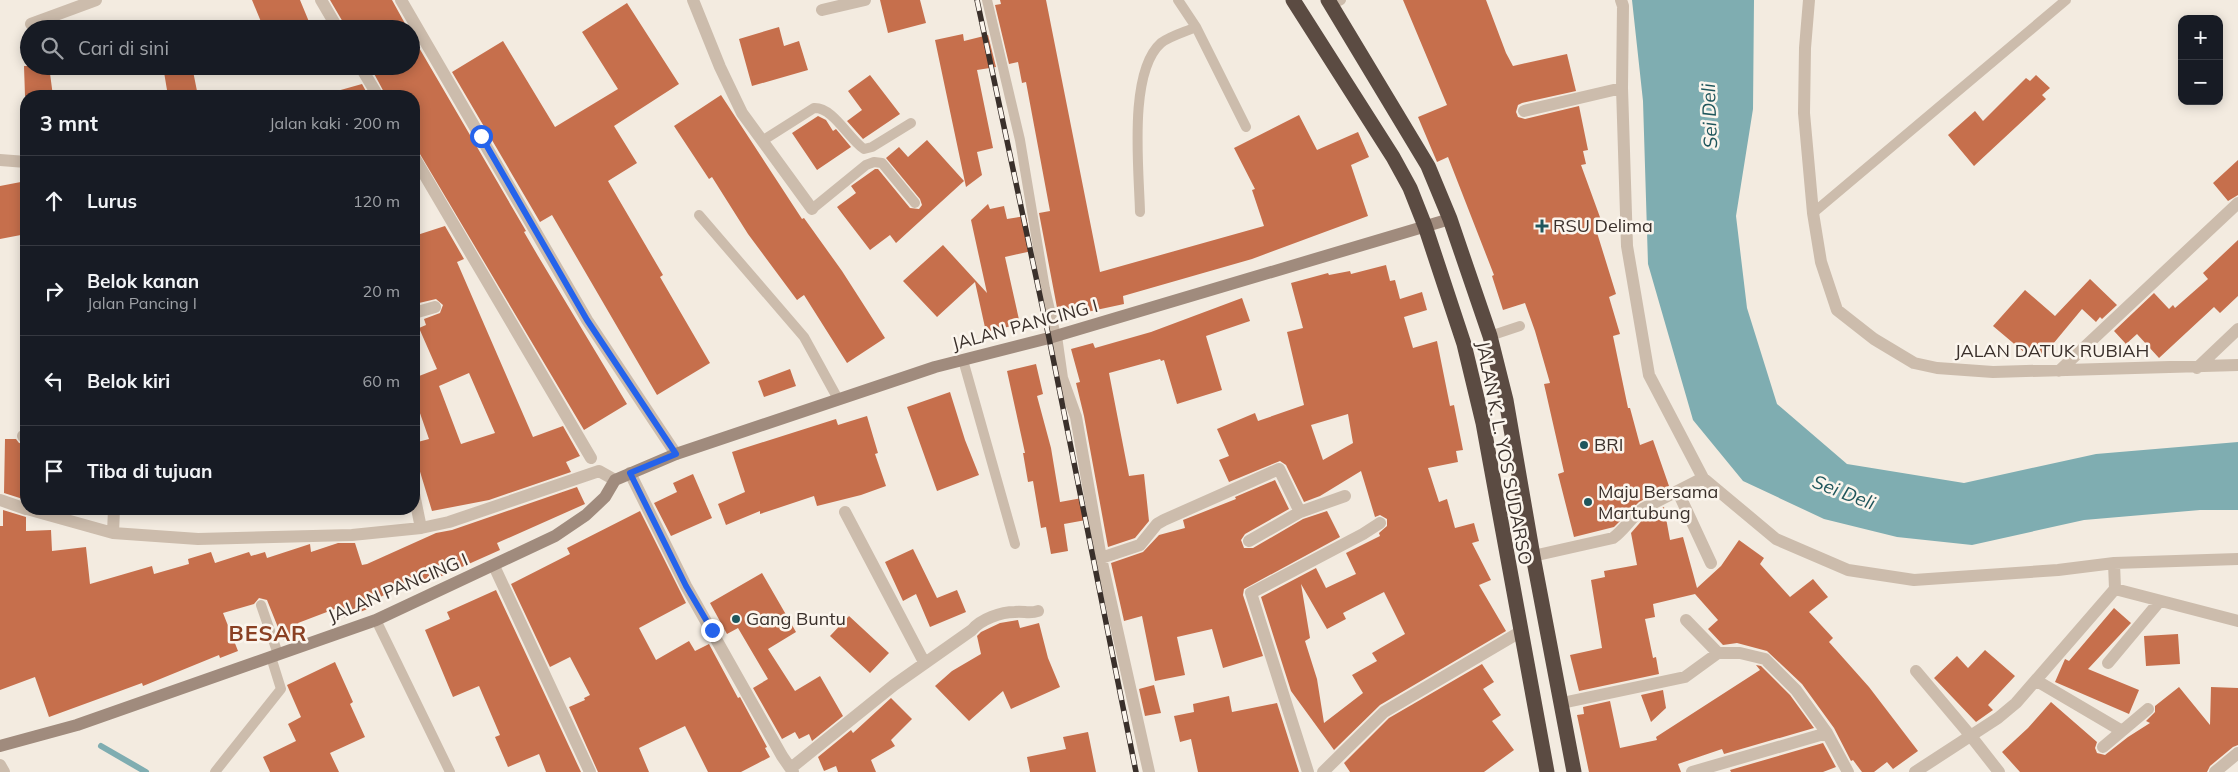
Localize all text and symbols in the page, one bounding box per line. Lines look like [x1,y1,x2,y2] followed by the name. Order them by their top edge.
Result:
[2178,15,2223,105] map controls
[2178,15,2223,60] button: +
[20,20,420,75] search box
[38,34,66,62] icon: search
[78,36,169,60] text: Cari di sini
[2178,60,2223,105] button: −
[1696,83,1722,149] water label: Sei Deli
[40,110,98,136] text: 3 mnt
[269,113,400,133] text: Jalan kaki · 200 m
[470,125,493,148] route start
[40,187,68,215] icon: ahead
[87,189,137,213] text: Lurus
[353,191,400,211] text: 120 m
[1553,214,1653,237] place label: RSU Delima
[1535,219,1549,233] marker: RSU Delima
[87,269,199,293] text: Belok kanan
[40,277,68,305] icon: right
[363,281,400,301] text: 20 m
[87,293,197,313] text: Jalan Pancing I
[949,294,1100,355] street label: JALAN PANCING I
[1471,339,1537,567] street label: JALAN K. L. YOS SUDARSO
[1955,339,2149,362] street label: JALAN DATUK RUBIAH
[40,367,68,395] icon: left
[87,369,170,393] text: Belok kiri
[363,371,400,391] text: 60 m
[1594,433,1623,456] place label: BRI
[1578,439,1590,451] marker: BRI
[40,457,68,485] icon: arrive
[87,459,212,483] text: Tiba di tujuan
[1809,469,1879,515] water label: Sei Deli
[1598,480,1718,524] place label: Maju Bersama Martubung
[1582,496,1594,508] marker: Maju Bersama Martubung
[324,548,471,627] street label: JALAN PANCING I
[746,607,846,630] place label: Gang Buntu
[730,613,742,625] marker: Gang Buntu
[228,619,308,647] district label: BESAR
[701,619,724,642] route end

